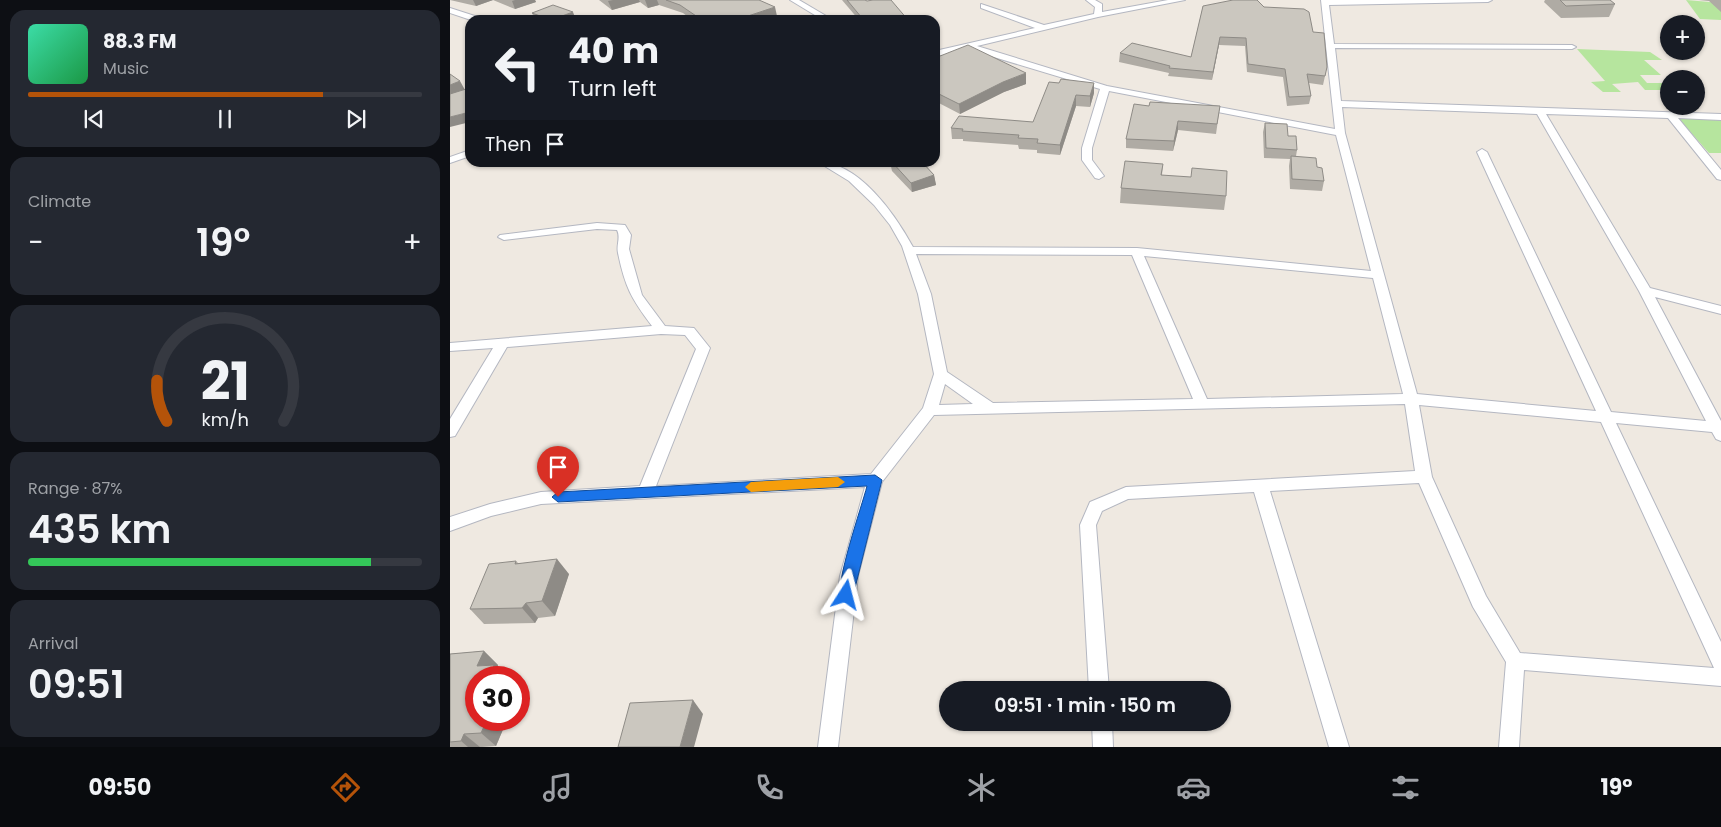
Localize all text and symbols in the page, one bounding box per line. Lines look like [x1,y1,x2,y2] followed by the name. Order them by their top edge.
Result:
[1660,15,1705,115] map controls
[1660,15,1705,60] button: +
[568,26,659,75] text: 40 m
[103,28,176,55] text: 88.3 FM
[485,35,550,100] icon: left
[103,57,149,80] text: Music
[1660,70,1705,115] button: −
[568,73,656,104] text: Turn left
[80,105,108,133] icon: previous
[211,105,239,133] icon: pause
[342,105,370,133] icon: next
[541,130,569,158] icon: arrive
[485,131,531,158] text: Then
[28,190,91,213] text: Climate
[196,216,250,269] text: 19°
[28,223,43,262] text: −
[403,223,422,262] text: +
[200,345,250,418] text: 21
[201,407,249,432] text: km/h
[537,446,579,497] pin
[544,453,572,481] icon: arrive
[28,477,122,500] text: Range · 87%
[28,503,171,556] text: 435 km
[819,568,871,620] position arrow
[28,632,78,655] text: Arrival
[28,658,125,711] text: 09:51
[465,666,530,731] speed limit sign: 30
[994,692,1176,719] text: 09:51 · 1 min · 150 m
[328,770,363,805] icon: directions
[540,770,575,805] icon: music
[752,770,787,805] icon: phone
[964,770,999,805] icon: climate
[1176,770,1211,805] icon: car
[1388,770,1423,805] icon: filters
[89,772,151,803] text: 09:50
[1600,772,1632,803] text: 19°

